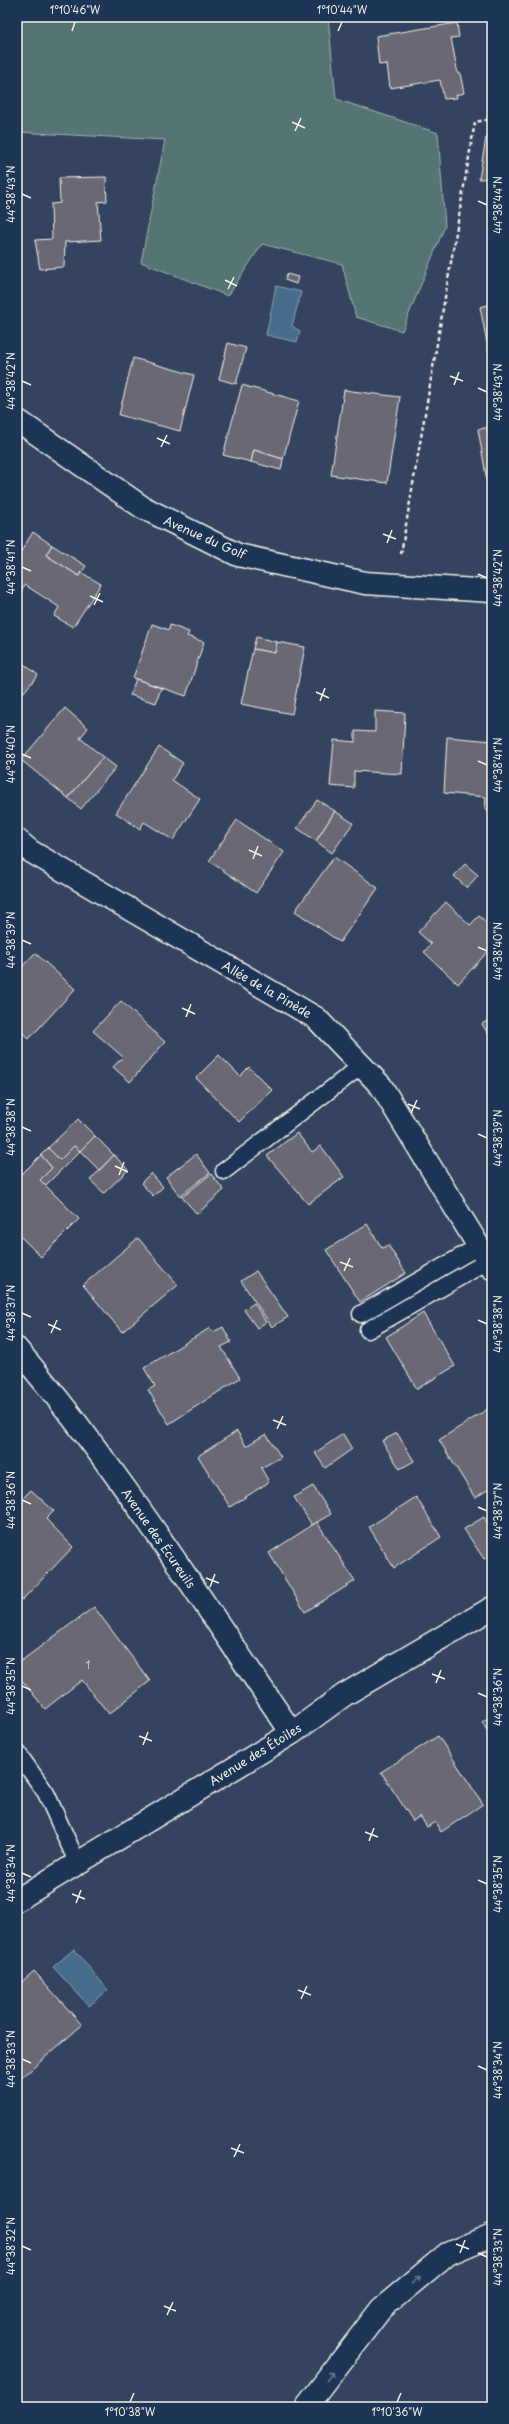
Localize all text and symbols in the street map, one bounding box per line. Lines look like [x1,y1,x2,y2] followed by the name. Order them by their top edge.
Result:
[50,2,101,17] text: 1°10'46"W
[317,2,368,17] text: 1°10'44"W
[3,165,18,223] text: 44°38'43"N
[490,176,505,234] text: 44°38'44"N
[3,352,18,410] text: 44°38'42"N
[490,363,505,421] text: 44°38'43"N
[161,511,250,564] street label: Avenue du Golf
[3,539,18,595] text: 44°38'41"N
[490,549,505,607] text: 44°38'42"N
[3,725,18,783] text: 44°38'40"N
[490,737,505,793] text: 44°38'41"N
[3,911,18,968] text: 44°38'39"N
[490,922,505,980] text: 44°38'40"N
[219,956,315,1022] street label: Allée de la Pinède
[3,1098,18,1156] text: 44°38'38"N
[490,1109,505,1166] text: 44°38'39"N
[3,1285,18,1341] text: 44°38'37"N
[490,1295,505,1353] text: 44°38'38"N
[3,1471,18,1529] text: 44°38'36"N
[490,1483,505,1539] text: 44°38'37"N
[118,1484,201,1592] street label: Avenue des Écureuils
[3,1657,18,1715] text: 44°38'35"N
[86,1657,90,1672] house number: 1
[490,1668,505,1726] text: 44°38'36"N
[205,1718,305,1790] street label: Avenue des Étoiles
[3,1844,18,1902] text: 44°38'34"N
[490,1855,505,1913] text: 44°38'35"N
[3,2030,18,2088] text: 44°38'33"N
[490,2041,505,2099] text: 44°38'34"N
[3,2217,18,2275] text: 44°38'32"N
[490,2228,505,2286] text: 44°38'33"N
[411,2275,421,2284] one-way arrow
[326,2371,334,2382] one-way arrow
[105,2404,156,2419] text: 1°10'38"W
[372,2404,423,2419] text: 1°10'36"W

